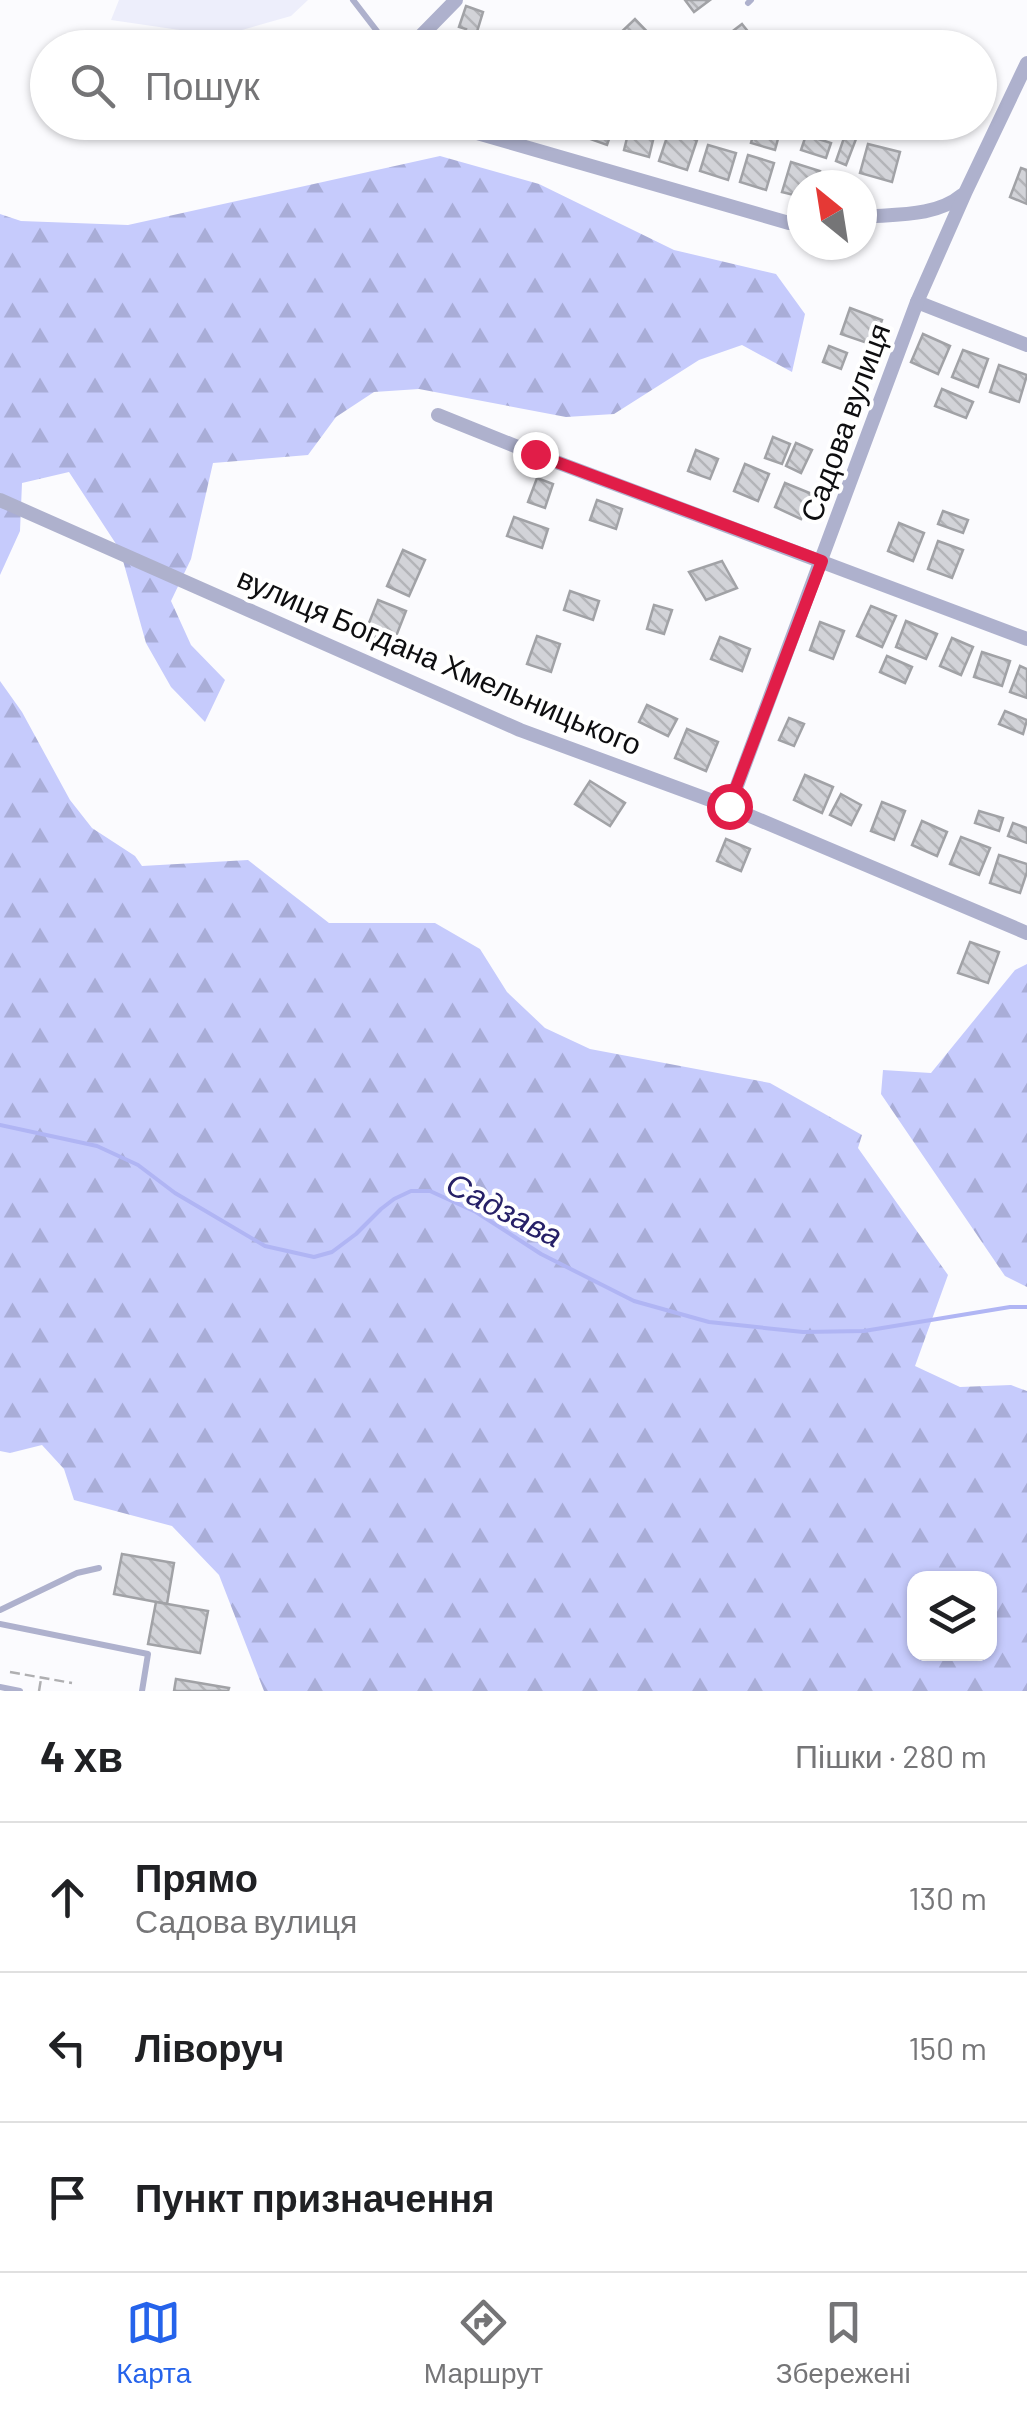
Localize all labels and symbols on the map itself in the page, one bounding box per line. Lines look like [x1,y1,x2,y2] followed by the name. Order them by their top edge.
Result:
[787,170,877,260] north arrow
[791,318,897,526] street label: Садова вулиця
[513,432,559,478] route end
[233,558,647,762] street label: вулиця Богдана Хмельницького
[707,784,753,830] route start
[441,1163,569,1253] water label: Садзава

